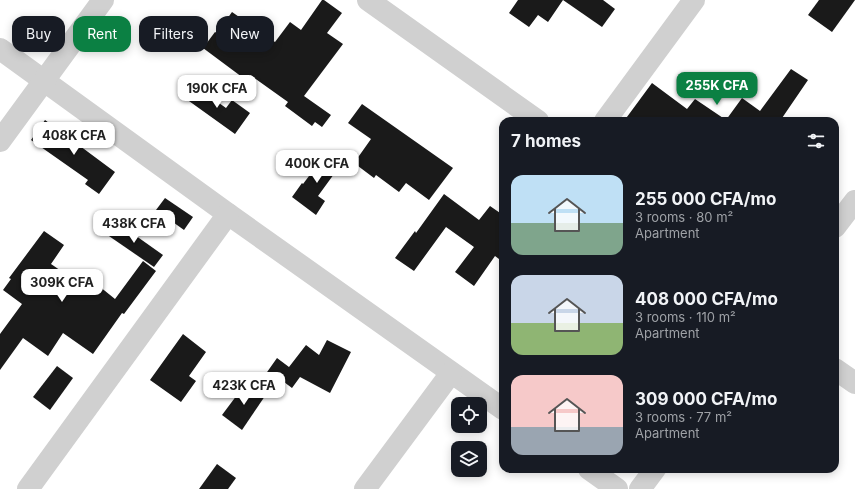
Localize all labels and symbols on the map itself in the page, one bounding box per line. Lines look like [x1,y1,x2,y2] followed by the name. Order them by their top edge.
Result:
[676,72,758,106] pin: 255K CFA
[176,75,258,109] pin: 190K CFA
[33,122,115,156] pin: 408K CFA
[276,150,358,184] pin: 400K CFA
[93,210,175,244] pin: 438K CFA
[21,269,103,303] pin: 309K CFA
[203,372,285,406] pin: 423K CFA

